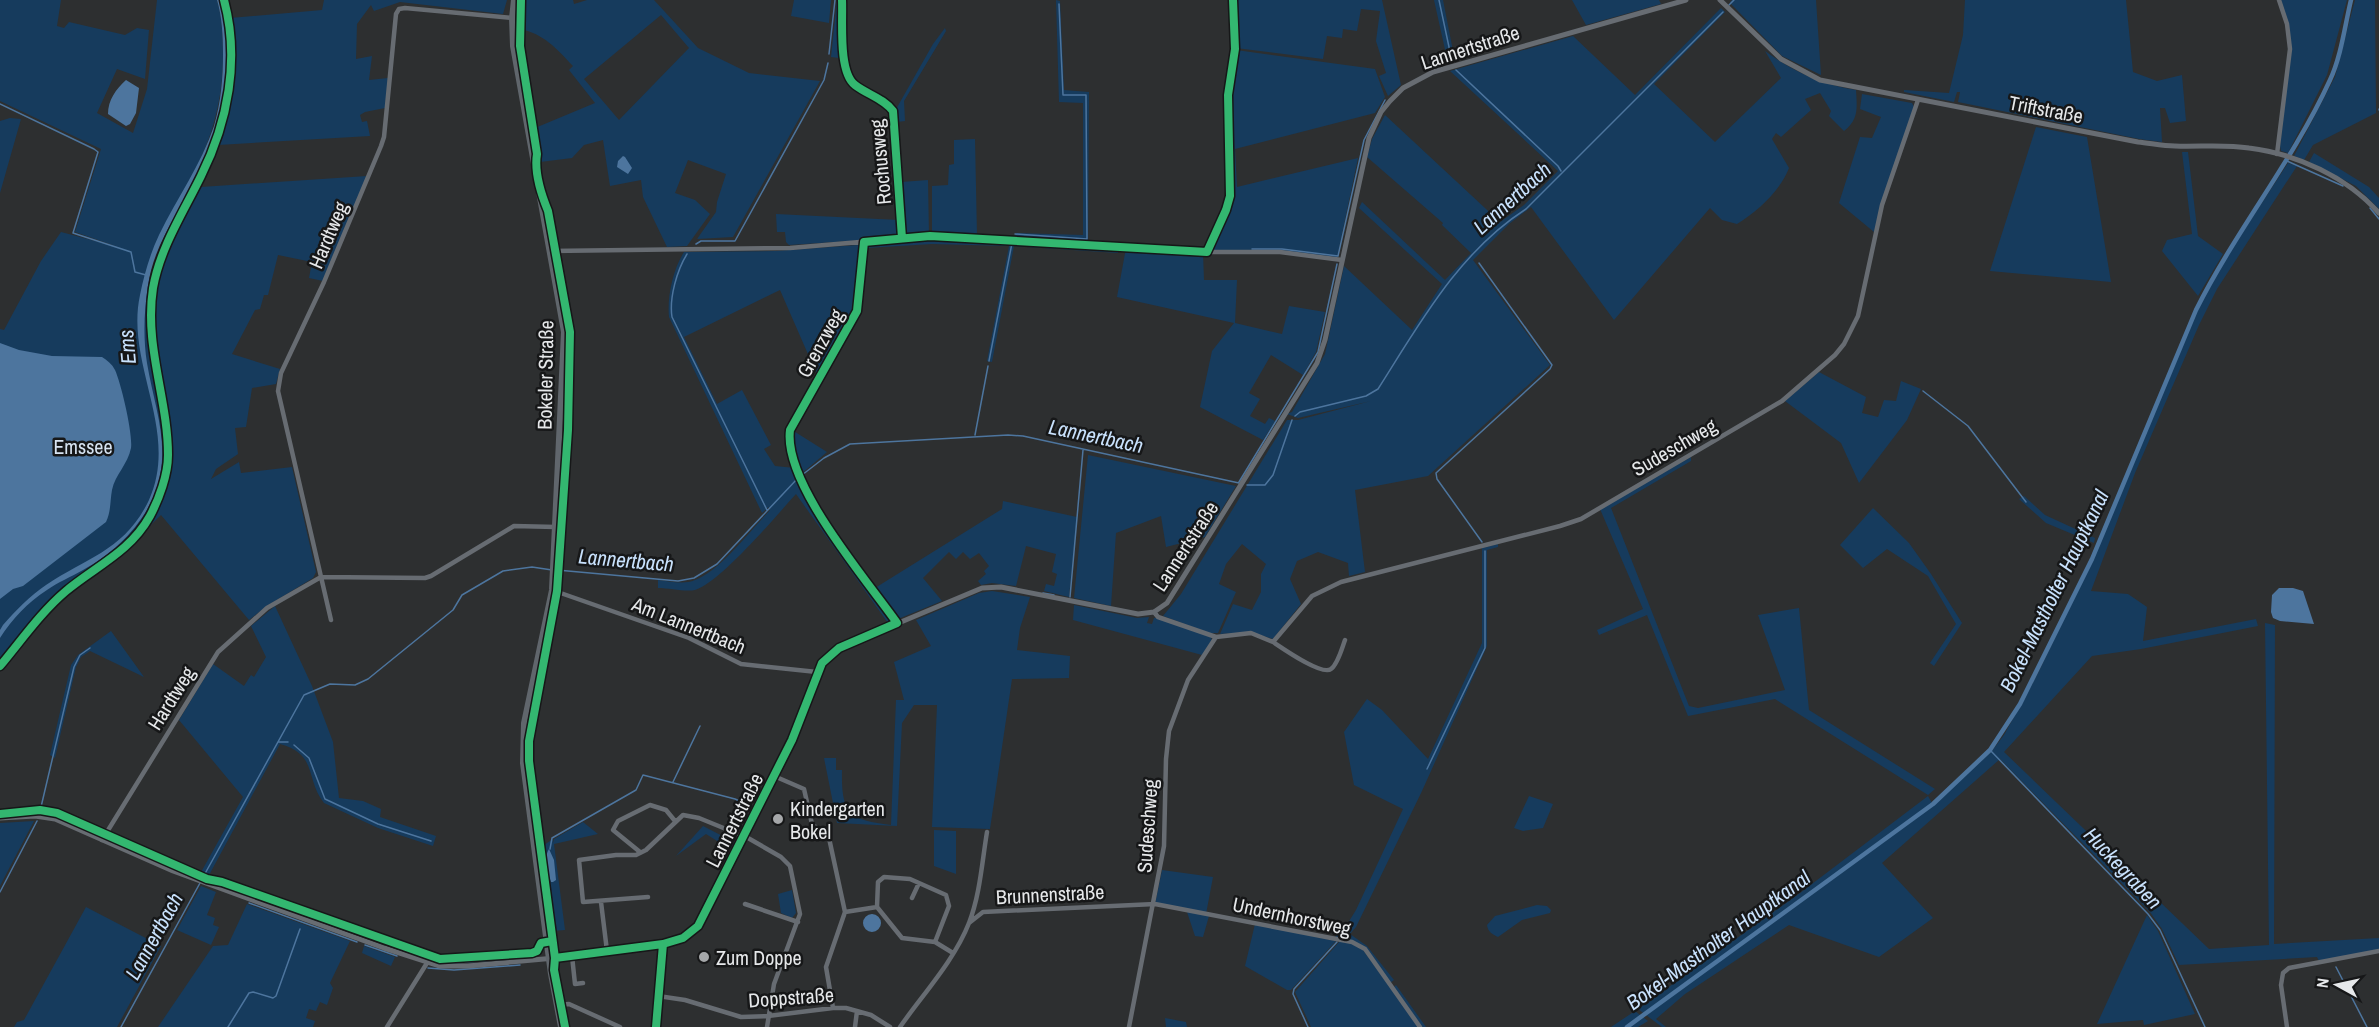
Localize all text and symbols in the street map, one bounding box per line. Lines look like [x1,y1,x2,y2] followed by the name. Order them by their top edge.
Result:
[1417,18,1523,76] street label: Lannertstraße
[2007,89,2085,129] street label: Triftstraße
[863,118,897,206] street label: Rochusweg
[1467,155,1557,241] water label: Lannertbach
[302,197,354,273] street label: Hardtweg
[790,304,850,382] street label: Grenzweg
[531,320,559,430] street label: Bokeler Straße
[111,328,143,365] water label: Ems
[1046,412,1146,460] water label: Lannertbach
[1627,412,1721,482] street label: Sudeschweg
[53,433,113,460] park label: Emssee
[1993,484,2116,697] water label: Bokel-Mastholter Hauptkanal
[1146,496,1224,596] street label: Lannertstraße
[577,541,675,579] water label: Lannertbach
[627,590,750,660] street label: Am Lannertbach
[141,661,201,735] street label: Hardtweg
[699,768,769,872] street label: Lannertstraße
[1130,778,1164,874] street label: Sudeschweg
[790,795,885,845] place label: Kindergarten Bokel
[771,812,785,826] marker: Kindergarten Bokel
[2077,821,2169,915] water label: Huckegraben
[1620,863,1817,1017] water label: Bokel-Mastholter Hauptkanal
[995,878,1105,910] street label: Brunnenstraße
[118,887,190,985] water label: Lannertbach
[1230,890,1354,942] street label: Undernhorstweg
[716,944,802,971] place label: Zum Doppe
[697,950,711,964] marker: Zum Doppe
[2307,955,2367,1015] north arrow
[2311,977,2334,989] text: N
[747,981,835,1013] street label: Doppstraße

